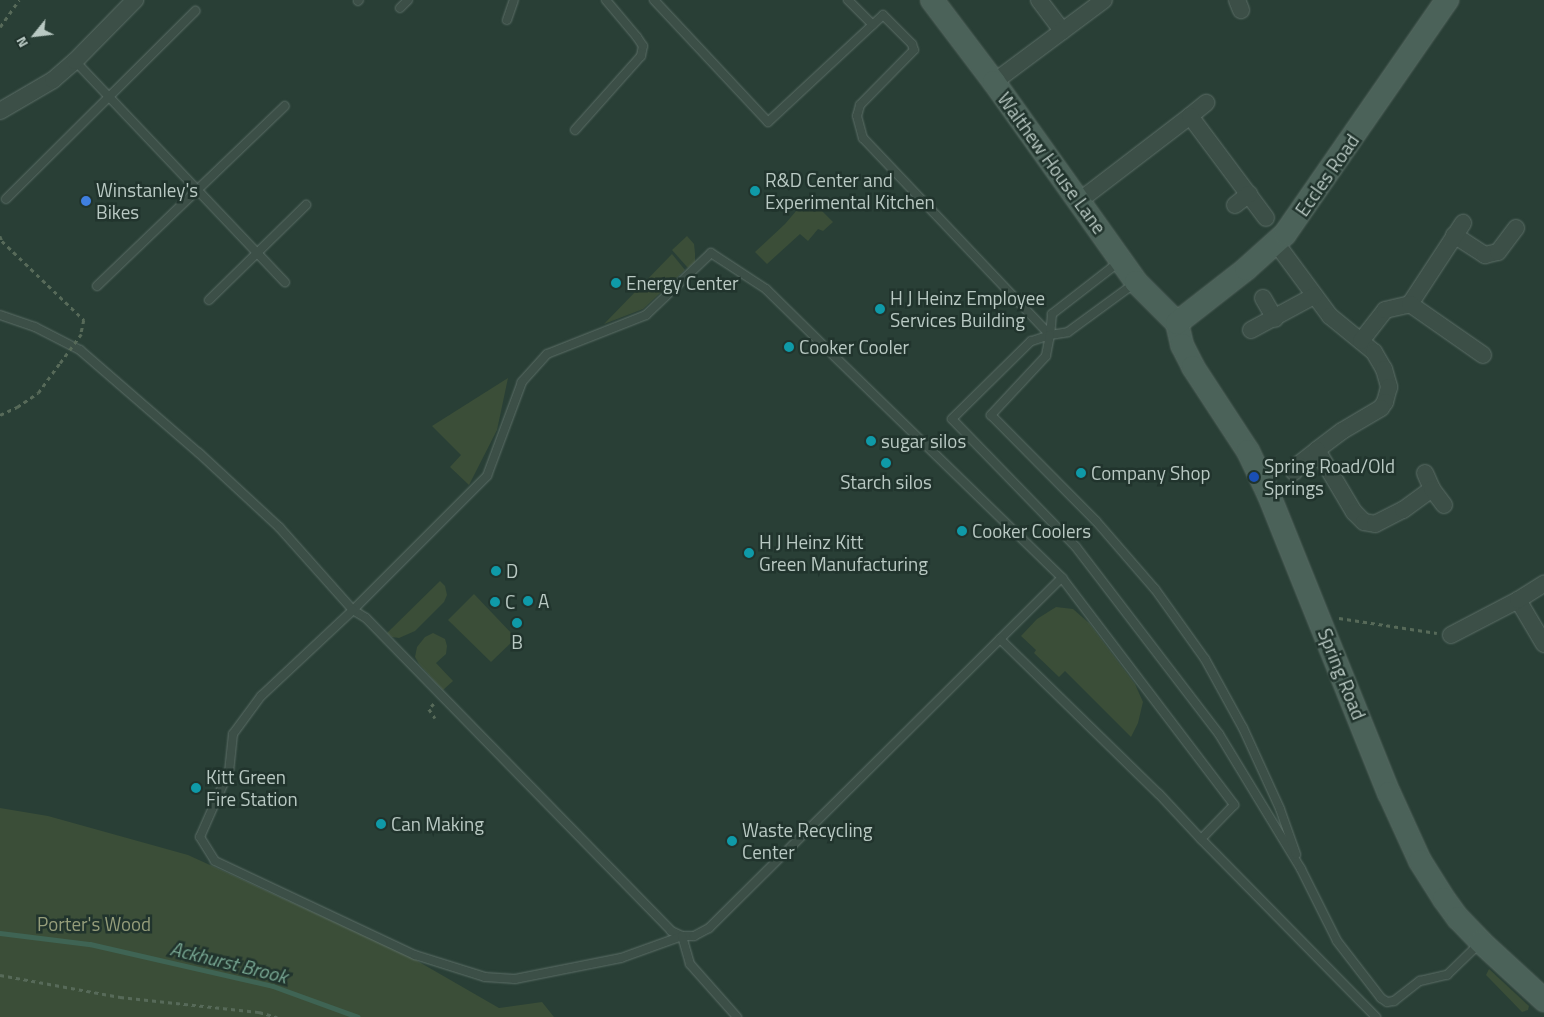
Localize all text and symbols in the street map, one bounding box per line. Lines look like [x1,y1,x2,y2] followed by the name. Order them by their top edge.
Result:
[10,10,60,60] north arrow
[10,33,33,52] text: N
[993,88,1111,238] street label: Walthew House Lane
[1290,130,1364,220] street label: Eccles Road
[765,169,935,213] place label: R&D Center and Experimental Kitchen
[96,179,198,223] place label: Winstanley's Bikes
[749,185,761,197] marker: R&D Center and Experimental Kitchen
[80,195,92,207] marker: Winstanley's Bikes
[626,272,739,294] place label: Energy Center
[610,277,622,289] marker: Energy Center
[890,287,1045,331] place label: H J Heinz Employee Services Building
[874,303,886,315] marker: H J Heinz Employee Services Building
[799,336,909,358] place label: Cooker Cooler
[783,341,795,353] marker: Cooker Cooler
[881,430,966,452] place label: sugar silos
[865,435,877,447] marker: sugar silos
[1264,455,1395,499] place label: Spring Road/Old Springs
[880,457,892,469] marker: Starch silos
[1091,462,1211,484] place label: Company Shop
[1075,467,1087,479] marker: Company Shop
[840,471,932,493] place label: Starch silos
[1248,471,1260,483] marker: Spring Road/Old Springs
[972,520,1091,542] place label: Cooker Coolers
[956,525,968,537] marker: Cooker Coolers
[759,531,928,575] place label: H J Heinz Kitt Green Manufacturing
[743,547,755,559] marker: H J Heinz Kitt Green Manufacturing
[506,560,518,582] place label: D
[490,565,502,577] marker: D
[538,590,549,612] place label: A
[505,591,515,613] place label: C
[522,595,534,607] marker: A
[489,596,501,608] marker: C
[511,617,523,629] marker: B
[1313,625,1371,723] street label: Spring Road
[511,631,523,653] place label: B
[206,766,298,810] place label: Kitt Green Fire Station
[190,782,202,794] marker: Kitt Green Fire Station
[391,813,484,835] place label: Can Making
[375,818,387,830] marker: Can Making
[742,819,873,863] place label: Waste Recycling Center
[726,835,738,847] marker: Waste Recycling Center
[37,913,151,935] park label: Porter's Wood
[168,936,290,988] water label: Ackhurst Brook

